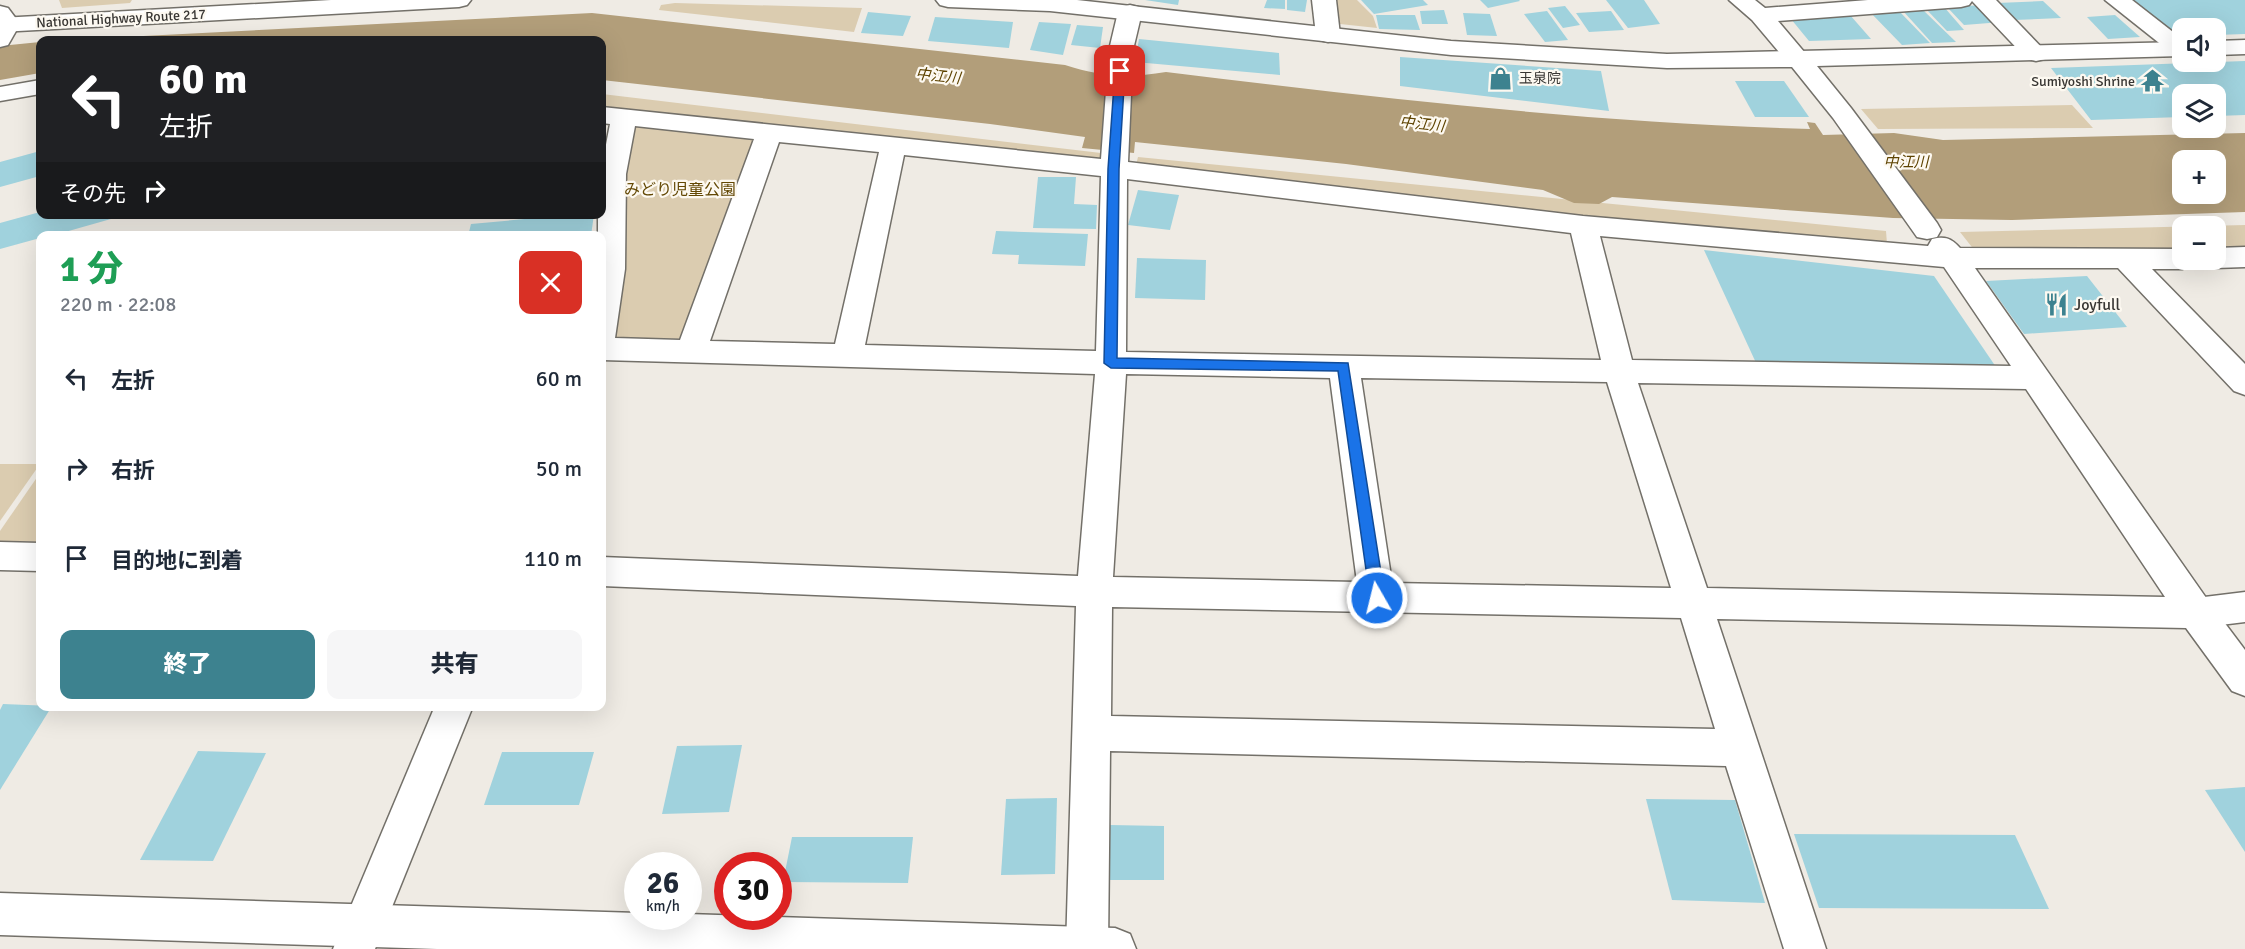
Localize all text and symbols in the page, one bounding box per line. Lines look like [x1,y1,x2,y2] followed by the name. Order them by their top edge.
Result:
[36,6,206,31] street label: National Highway Route 217
[2172,18,2226,270] map controls
[2172,18,2226,72] button: sound
[1094,45,1145,96] pin
[159,54,248,105] text: 60 m
[1103,54,1136,87] icon: arrive
[60,60,138,138] icon: left
[915,65,963,88] water label: 中江川
[1488,65,1514,91] shop icon: 玉泉院
[2140,68,2166,94] temple icon: Sumiyoshi Shrine
[1519,70,1561,87] place label: 玉泉院
[2031,73,2135,90] place label: Sumiyoshi Shrine
[2172,84,2226,138] button: layers
[159,111,213,144] text: 左折
[1399,113,1447,136] water label: 中江川
[2172,150,2226,204] button: +
[1883,153,1930,171] water label: 中江川
[138,174,171,207] icon: right
[60,180,126,207] text: その先
[624,180,736,200] park label: みどり児童公園
[2172,216,2226,270] button: −
[60,247,123,292] text: 1 分
[519,251,582,314] button: close
[2043,291,2069,317] restaurant icon: Joyfull
[60,292,176,317] text: 220 m · 22:08
[2074,295,2121,315] place label: Joyfull
[60,362,93,395] icon: left
[536,365,582,392] text: 60 m
[111,367,155,394] text: 左折
[60,452,93,485] icon: right
[536,455,582,482] text: 50 m
[111,457,155,484] text: 右折
[60,542,93,575] icon: arrive
[524,545,582,572] text: 110 m
[111,547,243,574] text: 目的地に到着
[1345,566,1409,630] position arrow
[60,630,315,699] button: 終了
[327,630,582,699] button: 共有
[714,852,792,930] speed limit sign: 30
[647,865,679,902] text: 26
[646,897,680,915] text: km/h

